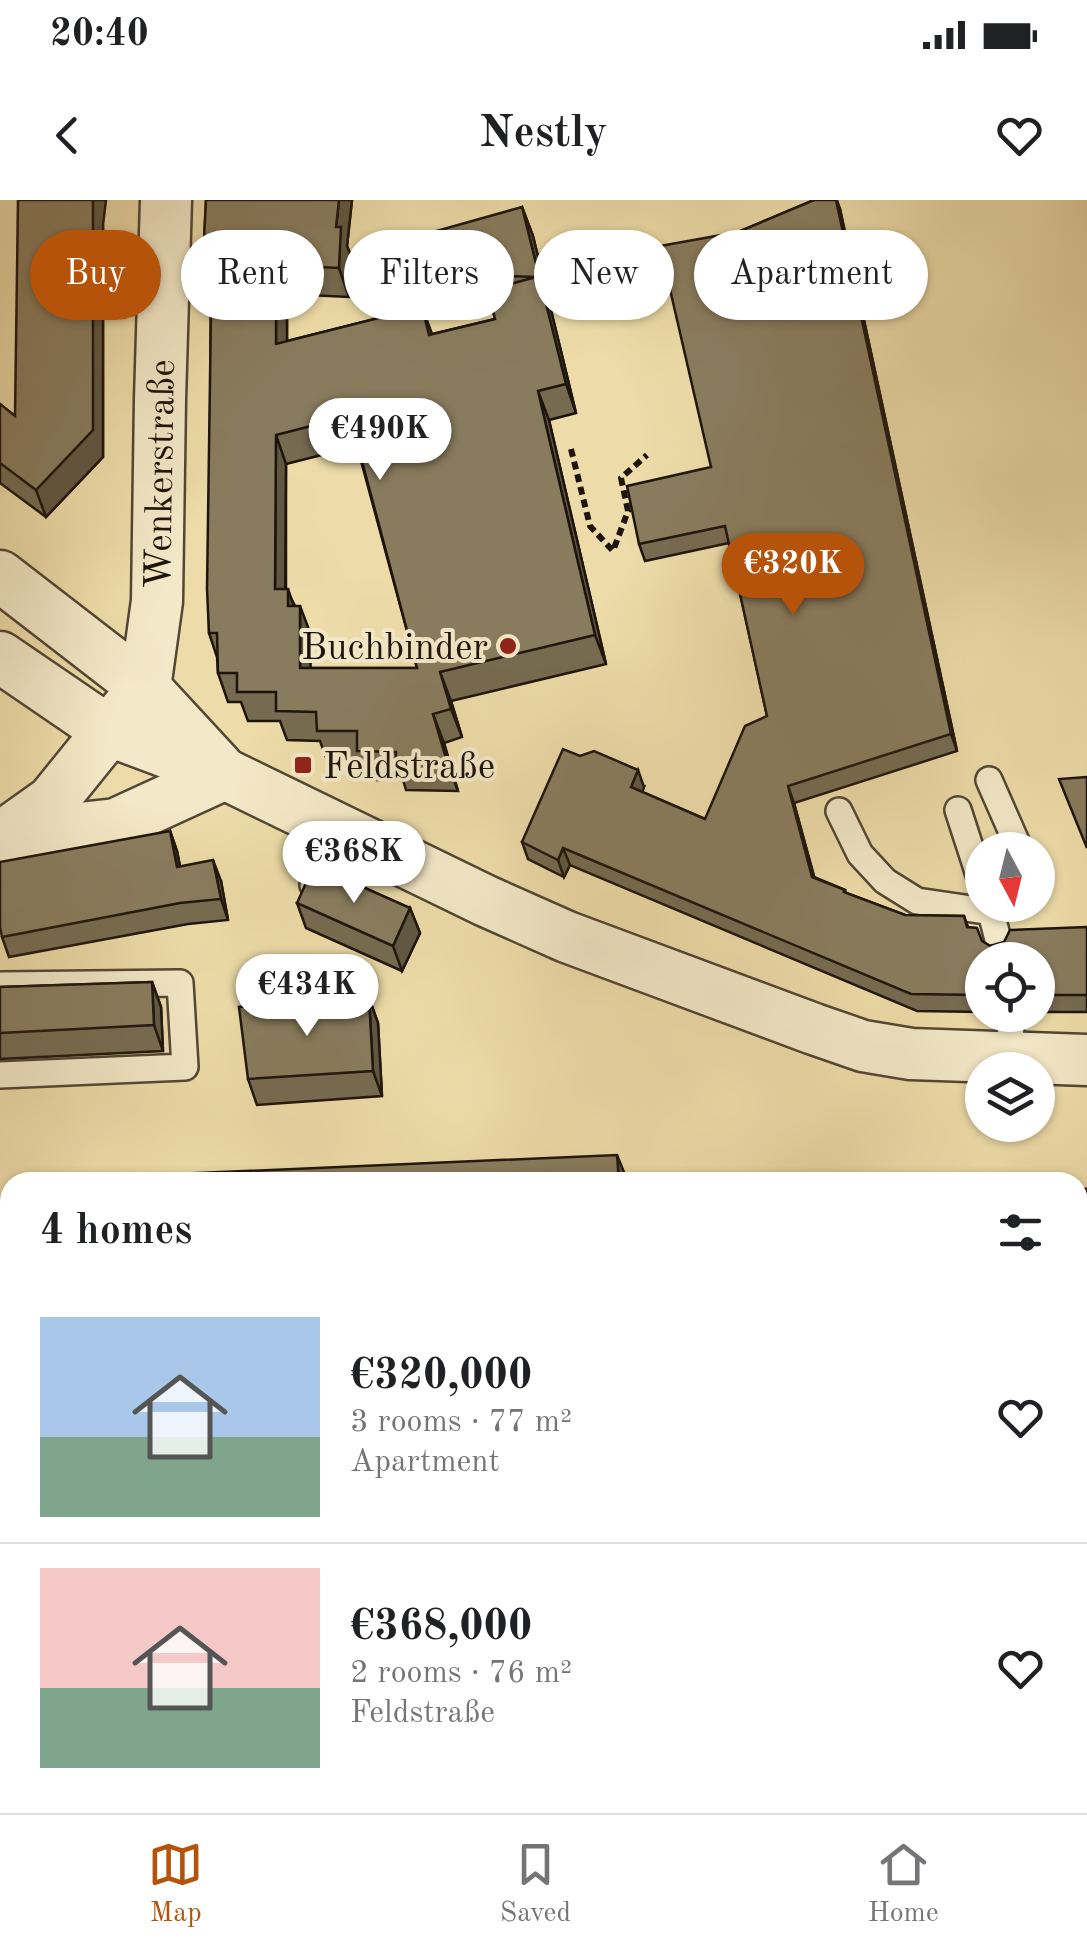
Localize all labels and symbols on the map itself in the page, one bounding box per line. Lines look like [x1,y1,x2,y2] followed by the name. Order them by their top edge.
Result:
[141,359,183,589] street label: Wenkerstraße
[310,398,450,483] pin: €490K
[723,533,863,618] pin: €320K
[301,630,488,668] place label: Buchbinder
[497,635,519,657] marker: Buchbinder
[323,749,495,787] place label: Feldstraße
[292,754,314,776] marker: Feldstraße
[284,821,424,906] pin: €368K
[965,832,1055,922] north arrow
[237,954,377,1039] pin: €434K

